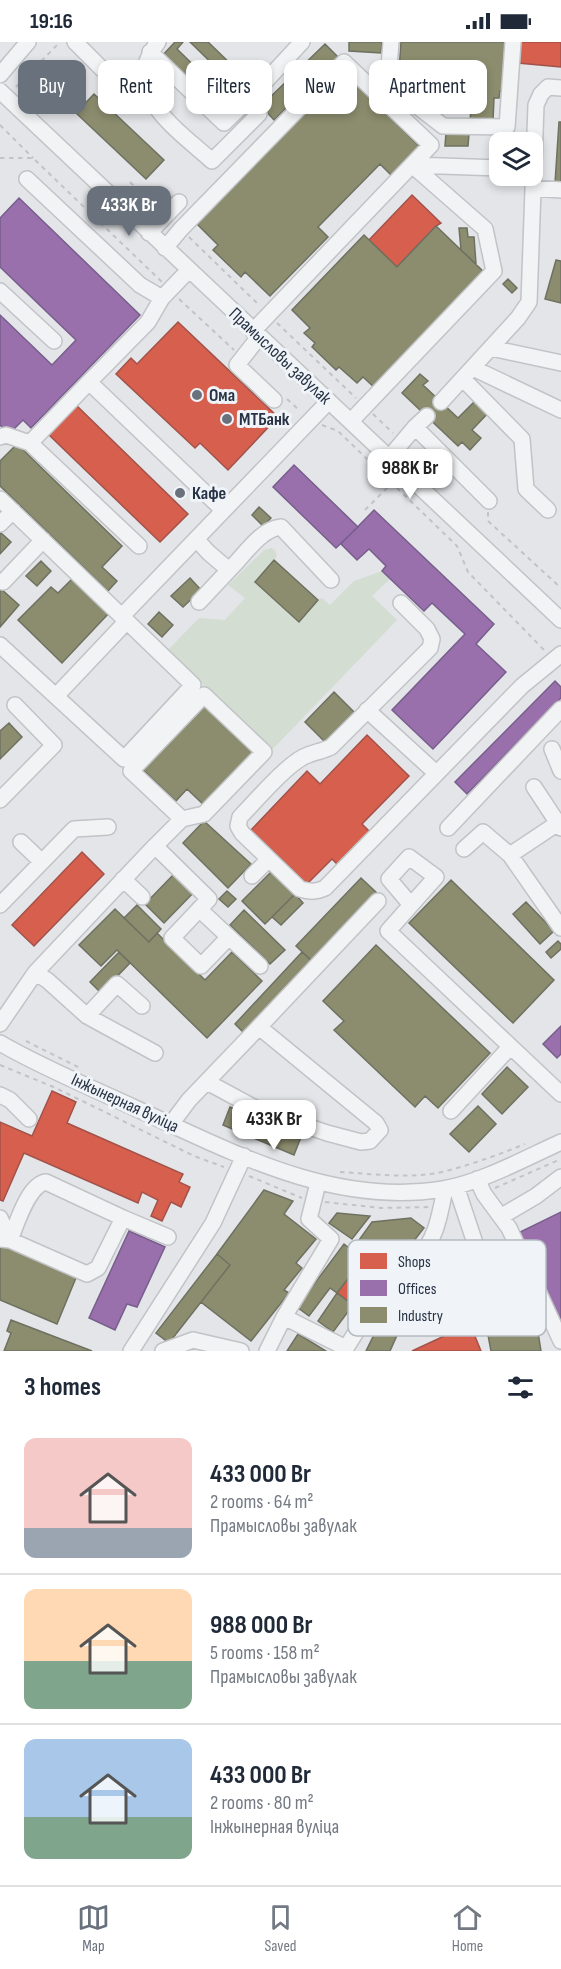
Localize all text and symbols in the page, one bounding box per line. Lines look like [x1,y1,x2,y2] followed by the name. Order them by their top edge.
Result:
[30,8,73,35] text: 19:16
[18,60,86,114] chip: Buy
[98,60,174,114] chip: Rent
[186,60,272,114] chip: Filters
[284,60,357,114] chip: New
[369,60,487,114] chip: Apartment
[489,132,543,186] map controls
[489,132,543,186] button: layers
[74,186,184,237] pin: 433K Br
[101,193,157,217] text: 433K Br
[225,303,336,409] street label: Прамысловы завулак
[209,385,235,406] place label: Ома
[190,388,204,402] marker: Ома
[239,409,290,430] place label: МТБанк
[220,412,234,426] marker: МТБанк
[355,449,465,500] pin: 988K Br
[381,456,439,480] text: 988K Br
[192,483,226,504] place label: Кафе
[173,486,187,500] marker: Кафе
[68,1069,182,1137] street label: Інжынерная вуліца
[219,1100,329,1151] pin: 433K Br
[246,1107,302,1131] text: 433K Br
[348,1240,546,1336] legend
[398,1253,431,1272] text: Shops
[398,1280,437,1299] text: Offices
[398,1307,443,1326] text: Industry
[504,1371,537,1404] icon: filters
[24,1372,101,1403] text: 3 homes
[210,1459,311,1490] text: 433 000 Br
[72,1462,144,1534] icon: home
[210,1490,314,1514] text: 2 rooms · 64 m²
[210,1514,357,1538] text: Прамысловы завулак
[210,1610,313,1641] text: 988 000 Br
[72,1613,144,1685] icon: home
[210,1641,320,1665] text: 5 rooms · 158 m²
[210,1665,357,1689] text: Прамысловы завулак
[210,1760,311,1791] text: 433 000 Br
[72,1763,144,1835] icon: home
[210,1791,314,1815] text: 2 rooms · 80 m²
[210,1815,339,1839] text: Інжынерная вуліца
[77,1901,110,1956] tab: Map
[264,1901,297,1956] tab: Saved
[451,1901,484,1956] tab: Home

